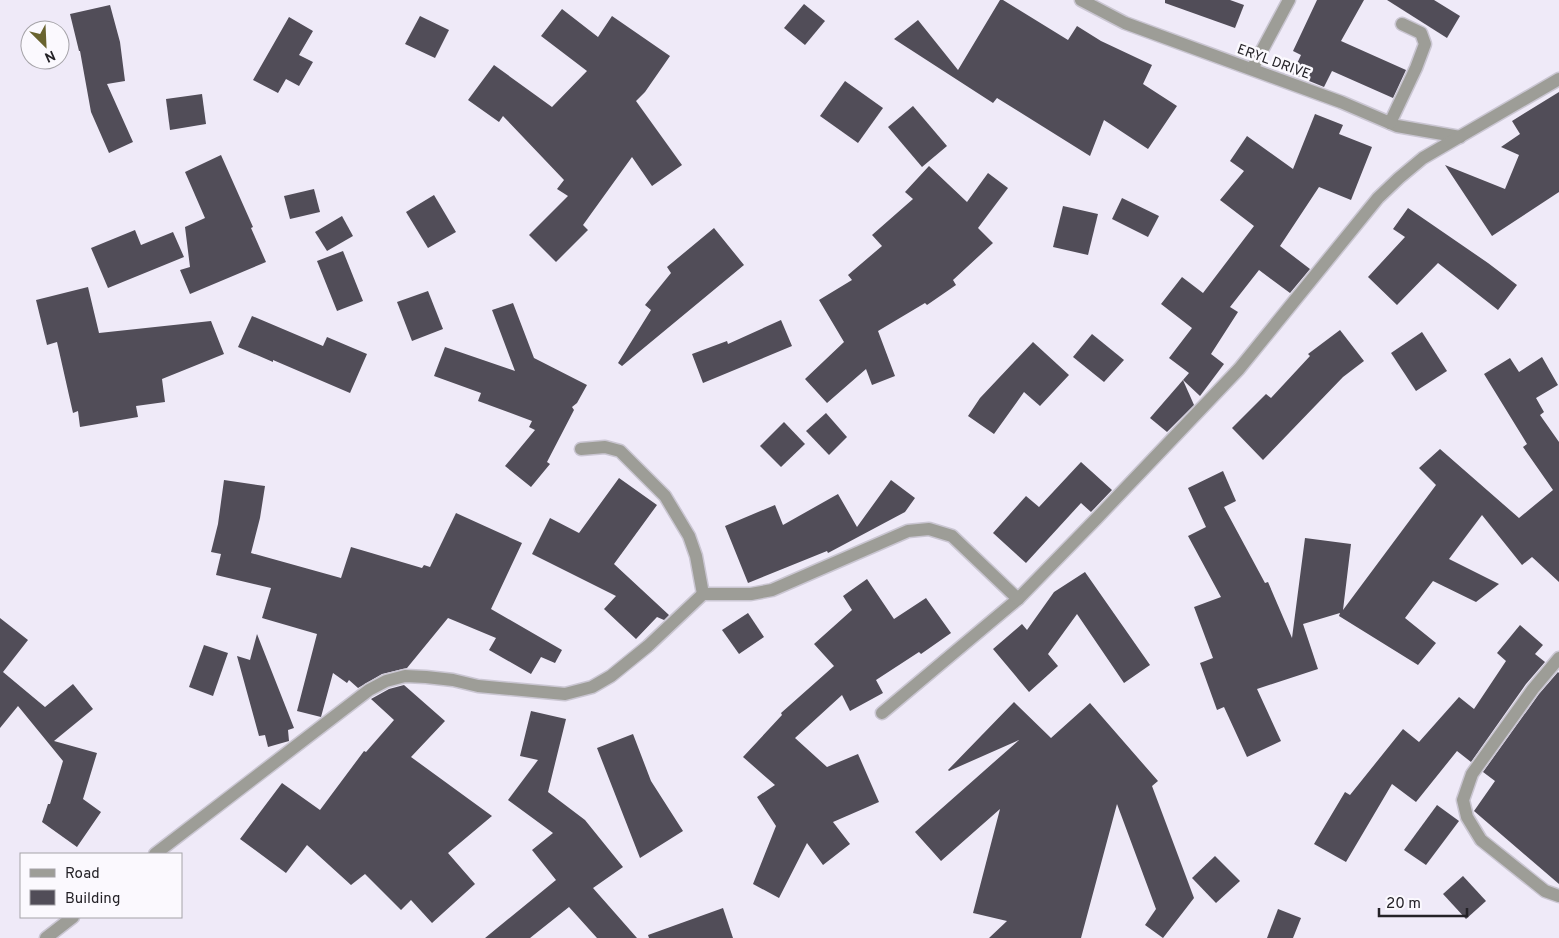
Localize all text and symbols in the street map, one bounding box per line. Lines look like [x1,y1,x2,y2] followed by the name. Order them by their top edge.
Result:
[20,20,70,70] north arrow
[1234,41,1313,84] street label: ERYL DRIVE
[42,46,58,65] text: N
[20,853,182,918] legend
[65,865,100,884] text: Road
[1379,886,1466,918] scale bar
[65,890,120,909] text: Building
[1386,895,1421,914] text: 20 m

